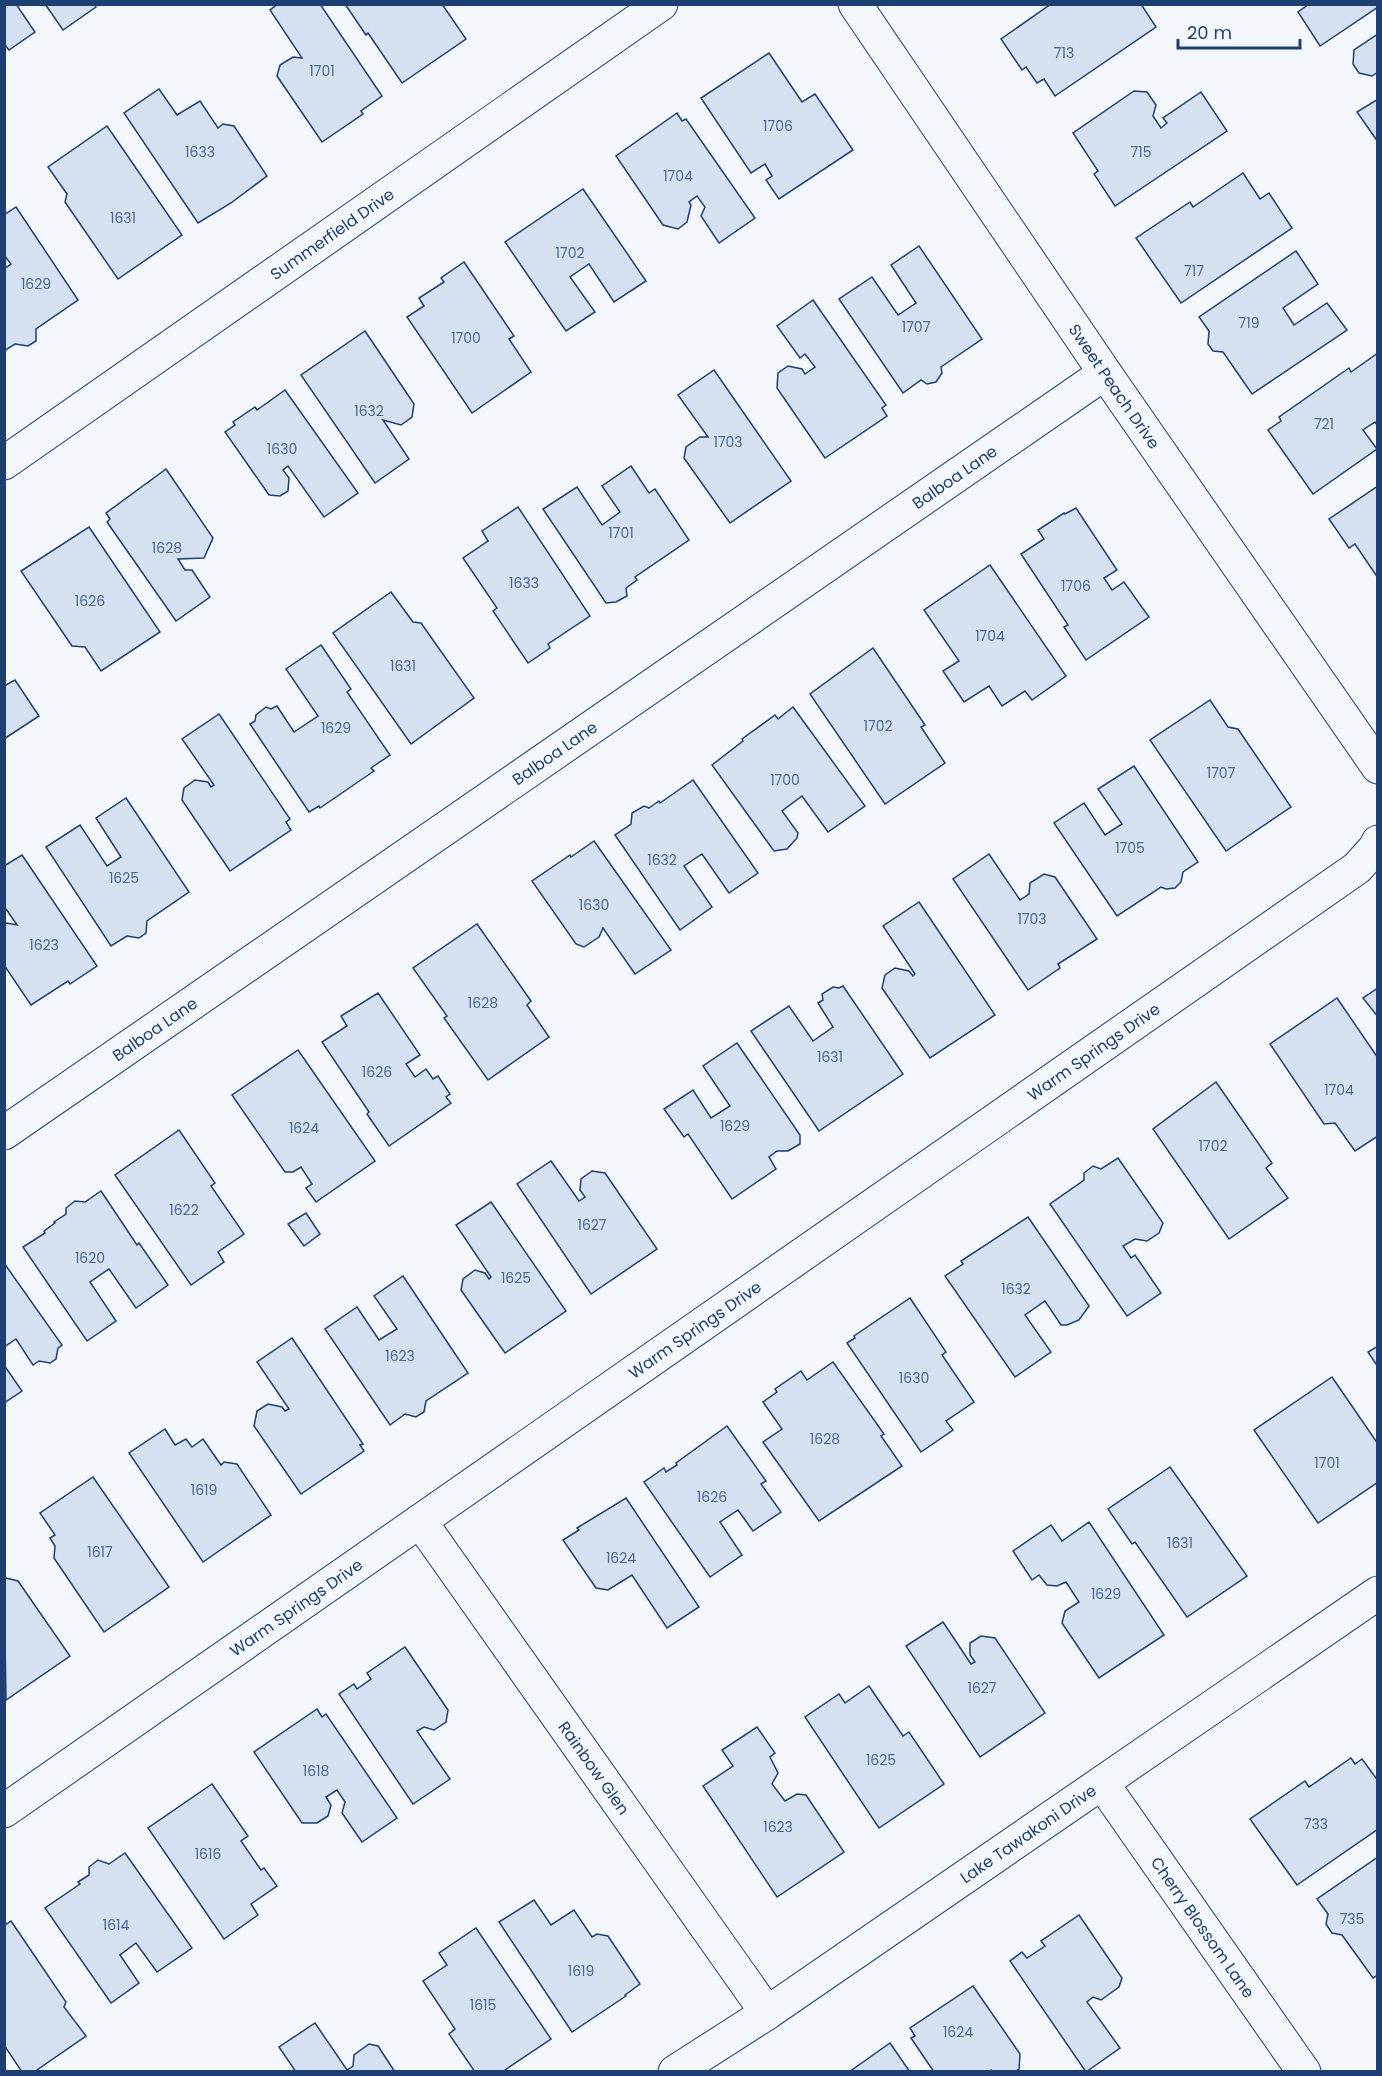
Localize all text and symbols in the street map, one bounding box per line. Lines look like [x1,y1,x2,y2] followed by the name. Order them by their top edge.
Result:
[1178,12,1300,50] scale bar
[1187,20,1232,45] text: 20 m
[1054,43,1074,63] house number: 713
[309,61,335,81] house number: 1701
[763,116,793,136] house number: 1706
[185,142,215,162] house number: 1633
[1131,142,1151,162] house number: 715
[663,166,693,186] house number: 1704
[265,182,399,285] street label: Summerfield Drive
[110,208,136,228] house number: 1631
[556,243,584,263] house number: 1702
[1184,261,1204,281] house number: 717
[21,274,51,294] house number: 1629
[1239,313,1259,333] house number: 719
[902,317,931,337] house number: 1707
[1063,319,1166,453] street label: Sweet Peach Drive
[451,328,481,348] house number: 1700
[354,401,384,421] house number: 1632
[1314,414,1334,434] house number: 721
[713,432,743,452] house number: 1703
[267,439,297,459] house number: 1630
[907,439,1002,514] street label: Balboa Lane
[608,523,634,543] house number: 1701
[152,538,182,558] house number: 1628
[509,573,539,593] house number: 1633
[1061,576,1091,596] house number: 1706
[75,591,105,611] house number: 1626
[975,626,1005,646] house number: 1704
[390,656,416,676] house number: 1631
[507,715,602,790] street label: Balboa Lane
[864,716,892,736] house number: 1702
[321,718,351,738] house number: 1629
[1207,763,1236,783] house number: 1707
[770,770,800,790] house number: 1700
[1115,838,1145,858] house number: 1705
[647,850,677,870] house number: 1632
[109,868,139,888] house number: 1625
[579,895,609,915] house number: 1630
[1017,909,1047,929] house number: 1703
[29,935,59,955] house number: 1623
[107,992,202,1067] street label: Balboa Lane
[468,993,498,1013] house number: 1628
[1022,997,1165,1106] street label: Warm Springs Drive
[817,1047,843,1067] house number: 1631
[362,1062,392,1082] house number: 1626
[1324,1080,1354,1100] house number: 1704
[720,1116,750,1136] house number: 1629
[289,1118,319,1138] house number: 1624
[1199,1136,1227,1156] house number: 1702
[169,1200,199,1220] house number: 1622
[577,1215,607,1235] house number: 1627
[75,1248,105,1268] house number: 1620
[501,1268,531,1288] house number: 1625
[624,1275,766,1384] street label: Warm Springs Drive
[1001,1279,1031,1299] house number: 1632
[385,1346,415,1366] house number: 1623
[899,1368,929,1388] house number: 1630
[810,1429,840,1449] house number: 1628
[1314,1453,1340,1473] house number: 1701
[191,1480,217,1500] house number: 1619
[697,1487,727,1507] house number: 1626
[1167,1533,1193,1553] house number: 1631
[87,1542,113,1562] house number: 1617
[606,1548,636,1568] house number: 1624
[225,1553,367,1662] street label: Warm Springs Drive
[1091,1584,1121,1604] house number: 1629
[967,1678,997,1698] house number: 1627
[553,1716,635,1819] street label: Rainbow Glen
[866,1750,896,1770] house number: 1625
[303,1761,330,1781] house number: 1618
[955,1779,1101,1889] street label: Lake Tawakoni Drive
[1304,1814,1328,1834] house number: 733
[763,1817,793,1837] house number: 1623
[195,1844,221,1864] house number: 1616
[1145,1852,1260,2003] street label: Cherry Blossom Lane
[1340,1909,1364,1929] house number: 735
[103,1915,130,1935] house number: 1614
[568,1961,594,1981] house number: 1619
[470,1995,496,2015] house number: 1615
[943,2022,973,2042] house number: 1624

